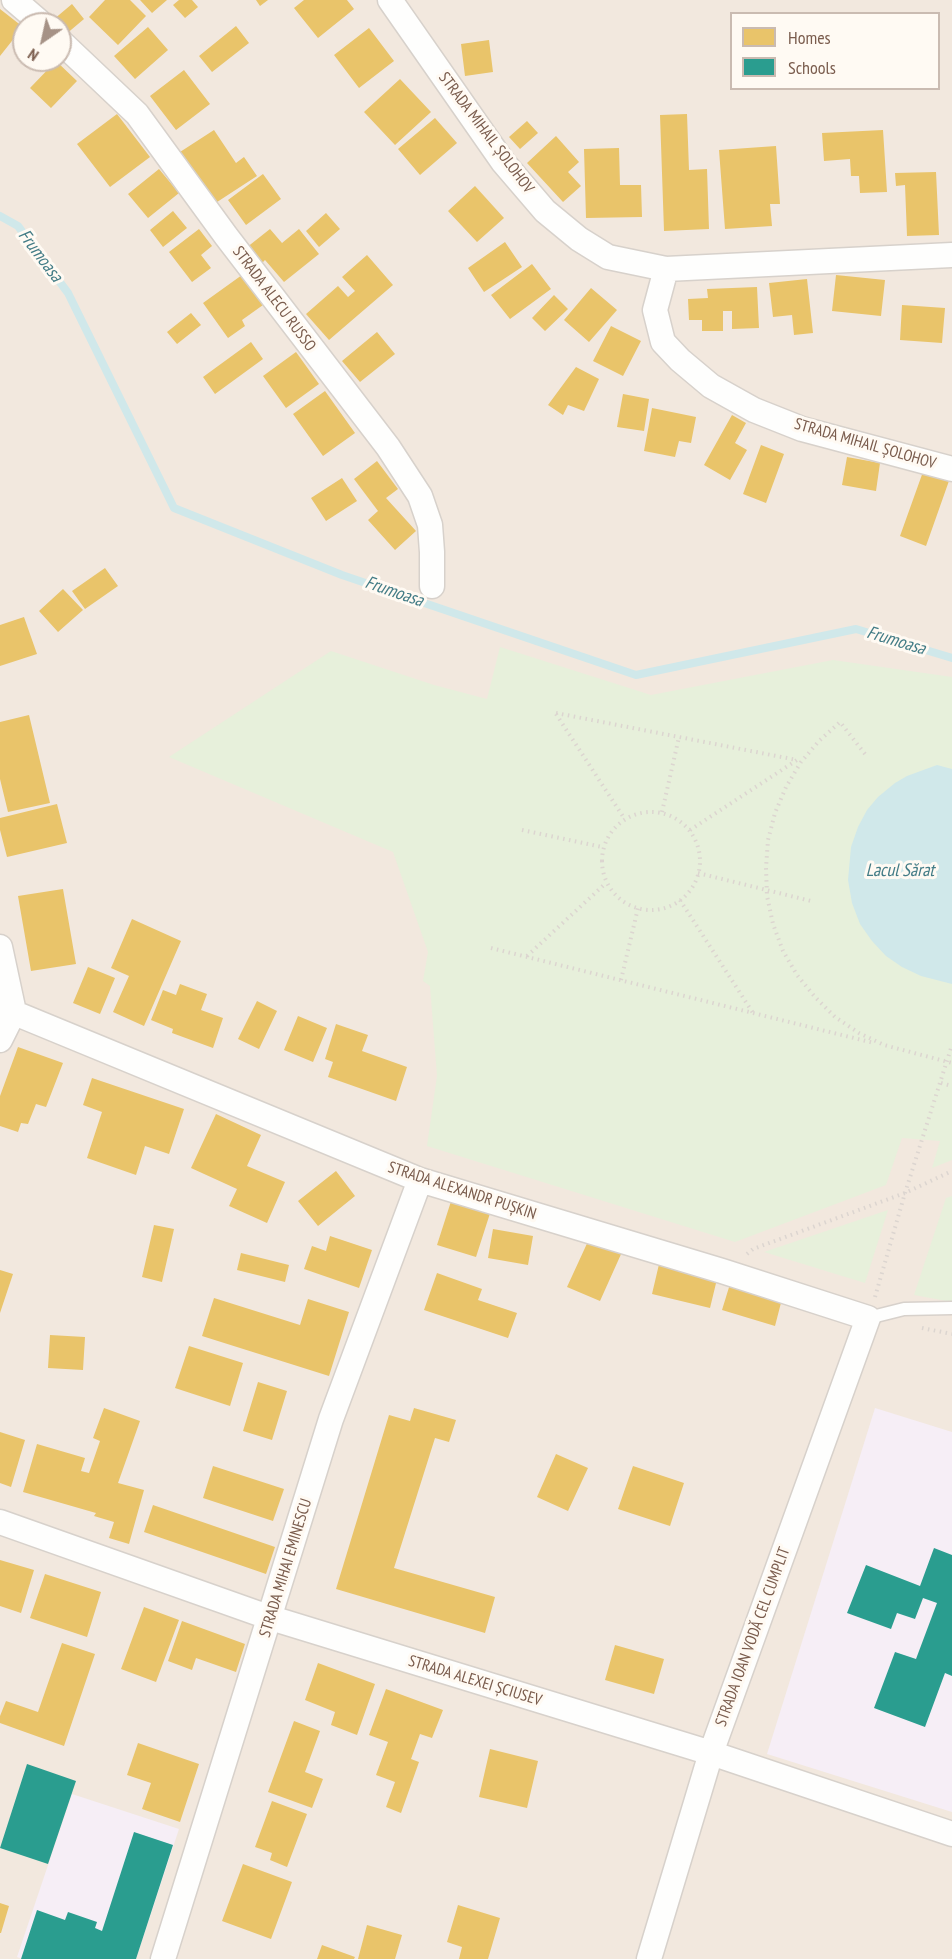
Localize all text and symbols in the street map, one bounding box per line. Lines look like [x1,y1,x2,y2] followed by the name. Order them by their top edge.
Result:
[12,12,72,72] north arrow
[730,12,940,90] legend
[788,26,831,49] text: Homes
[24,45,42,66] text: N
[788,56,836,79] text: Schools
[434,69,538,197] street label: STRADA MIHAIL ȘOLOHOV
[13,225,67,287] water label: Frumoasa
[228,243,320,355] street label: STRADA ALECU RUSSO
[792,415,938,473] street label: STRADA MIHAIL ȘOLOHOV
[362,572,426,612] water label: Frumoasa
[864,622,928,660] water label: Frumoasa
[866,860,934,882] water label: Lacul Sărat
[385,1158,539,1224] street label: STRADA ALEXANDR PUȘKIN
[256,1496,316,1640] street label: STRADA MIHAI EMINESCU
[712,1545,794,1729] street label: STRADA IOAN VODĂ CEL CUMPLIT
[406,1652,544,1710] street label: STRADA ALEXEI ȘCIUSEV

